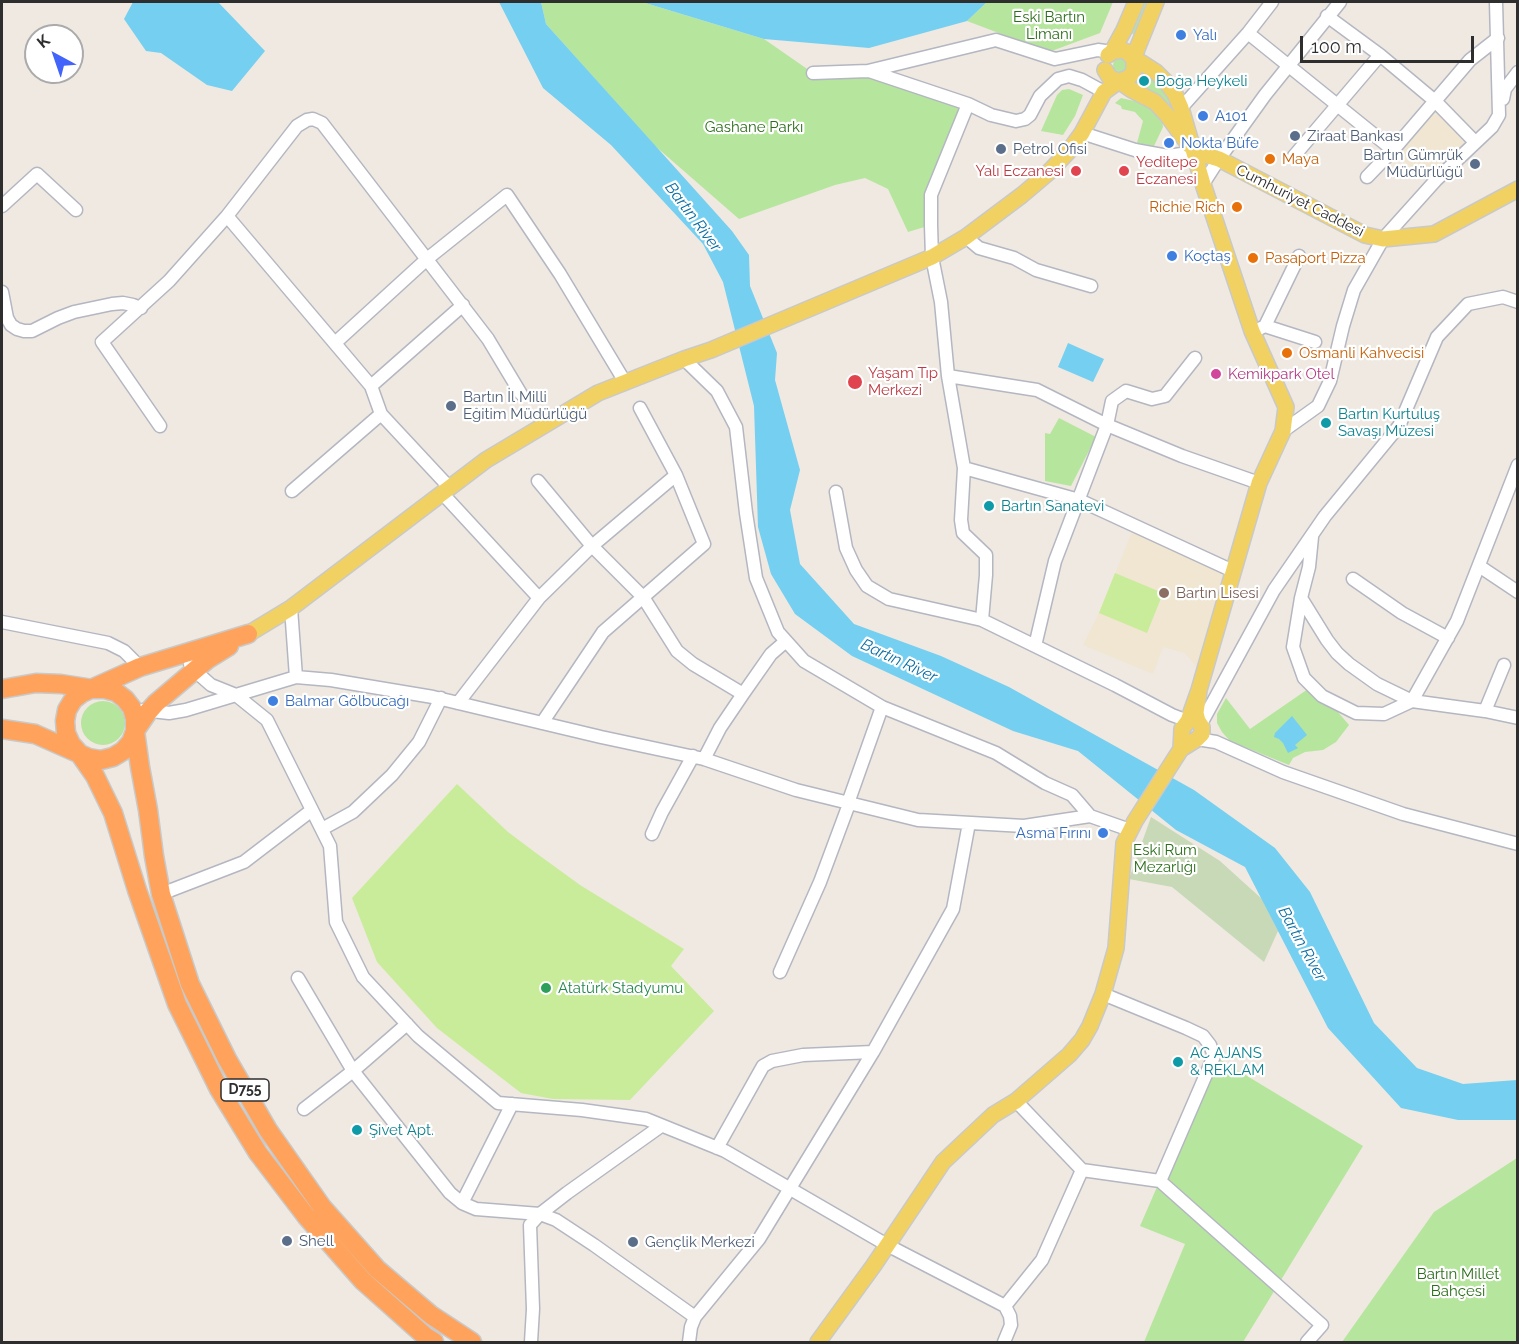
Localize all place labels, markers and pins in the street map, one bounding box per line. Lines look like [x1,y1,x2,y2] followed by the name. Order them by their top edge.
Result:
[1193,26,1217,44] place label: Yalı
[1174,28,1188,42] marker: Yalı
[1156,72,1248,90] place label: Boğa Heykeli
[1137,74,1151,88] marker: Boğa Heykeli
[1215,107,1247,125] place label: A101
[1196,109,1210,123] marker: A101
[1307,127,1404,145] place label: Ziraat Bankası
[1288,129,1302,143] marker: Ziraat Bankası
[1181,134,1259,152] place label: Nokta Büfe
[1162,136,1176,150] marker: Nokta Büfe
[1013,140,1087,158] place label: Petrol Ofisi
[994,142,1008,156] marker: Petrol Ofisi
[1363,146,1463,181] place label: Bartın Gümrük Müdürlüğü
[1282,150,1319,168] place label: Maya
[1263,152,1277,166] marker: Maya
[1136,153,1198,188] place label: Yeditepe Eczanesi
[1468,157,1482,171] marker: Bartın Gümrük Müdürlüğü
[975,162,1064,180] place label: Yalı Eczanesi
[1069,164,1083,178] marker: Yalı Eczanesi
[1117,164,1131,178] marker: Yeditepe Eczanesi
[1149,198,1225,216] place label: Richie Rich
[1230,200,1244,214] marker: Richie Rich
[1184,247,1231,265] place label: Koçtaş
[1165,249,1179,263] marker: Koçtaş
[1265,249,1366,267] place label: Pasaport Pizza
[1246,251,1260,265] marker: Pasaport Pizza
[1299,344,1424,362] place label: Osmanli Kahvecisi
[1280,346,1294,360] marker: Osmanli Kahvecisi
[868,364,938,399] place label: Yaşam Tıp Merkezi
[1228,365,1335,383] place label: Kemikpark Otel
[1209,367,1223,381] marker: Kemikpark Otel
[846,373,864,391] marker: Yaşam Tıp Merkezi
[463,388,587,423] place label: Bartın İl Milli Eğitim Müdürlüğü
[444,399,458,413] marker: Bartın İl Milli Eğitim Müdürlüğü
[1338,405,1440,440] place label: Bartın Kurtuluş Savaşı Müzesi
[1319,416,1333,430] marker: Bartın Kurtuluş Savaşı Müzesi
[1001,497,1104,515] place label: Bartın Sanatevi
[982,499,996,513] marker: Bartın Sanatevi
[1176,584,1259,602] place label: Bartın Lisesi
[1157,586,1171,600] marker: Bartın Lisesi
[285,692,409,710] place label: Balmar Gölbucağı
[266,694,280,708] marker: Balmar Gölbucağı
[1016,824,1091,842] place label: Asma Fırını
[1096,826,1110,840] marker: Asma Fırını
[558,979,683,997] place label: Atatürk Stadyumu
[539,981,553,995] marker: Atatürk Stadyumu
[1190,1044,1264,1079] place label: AC AJANS & REKLAM
[1171,1055,1185,1069] marker: AC AJANS & REKLAM
[369,1121,434,1139] place label: Şivet Apt.
[350,1123,364,1137] marker: Şivet Apt.
[299,1232,334,1250] place label: Shell
[645,1233,755,1251] place label: Gençlik Merkezi
[280,1234,294,1248] marker: Shell
[626,1235,640,1249] marker: Gençlik Merkezi

